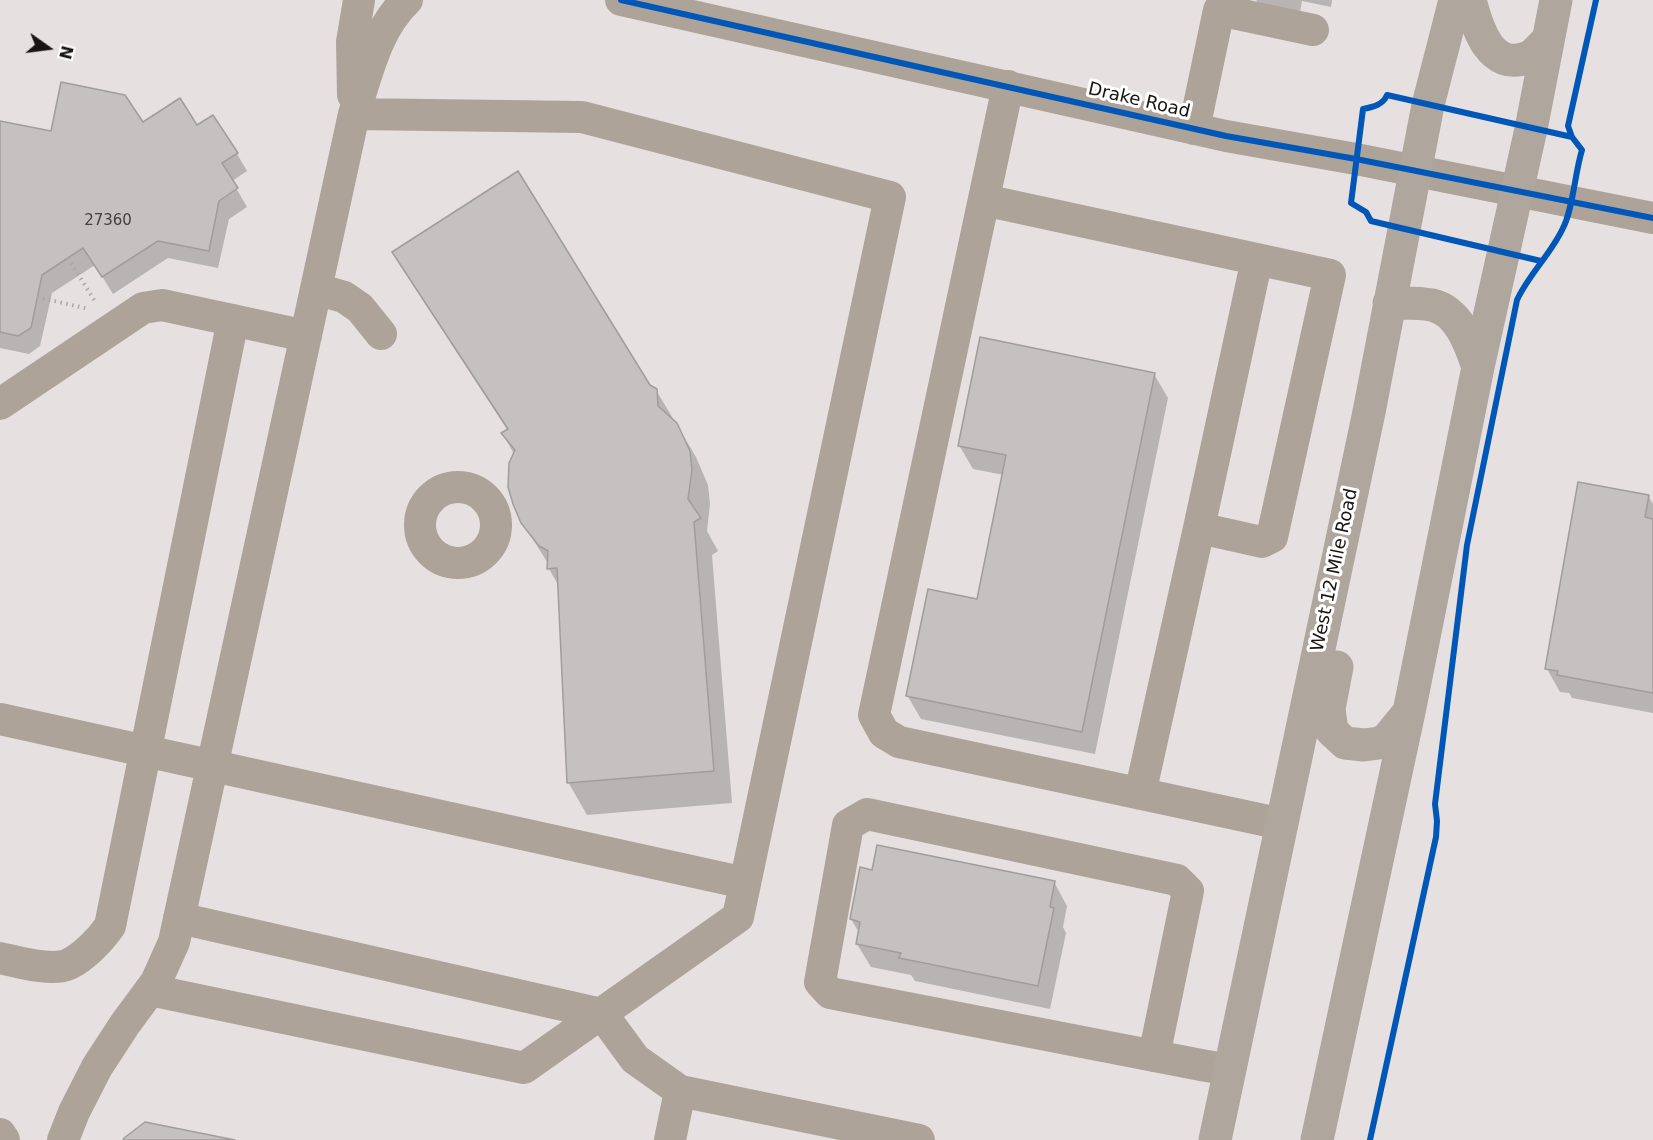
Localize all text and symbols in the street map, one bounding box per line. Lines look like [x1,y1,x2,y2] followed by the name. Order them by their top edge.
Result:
[18,18,78,78] north arrow
[55,44,77,61] text: N
[1086,79,1192,123] street label: Drake Road
[84,212,132,230] house number: 27360
[1307,487,1363,653] street label: West 12 Mile Road

